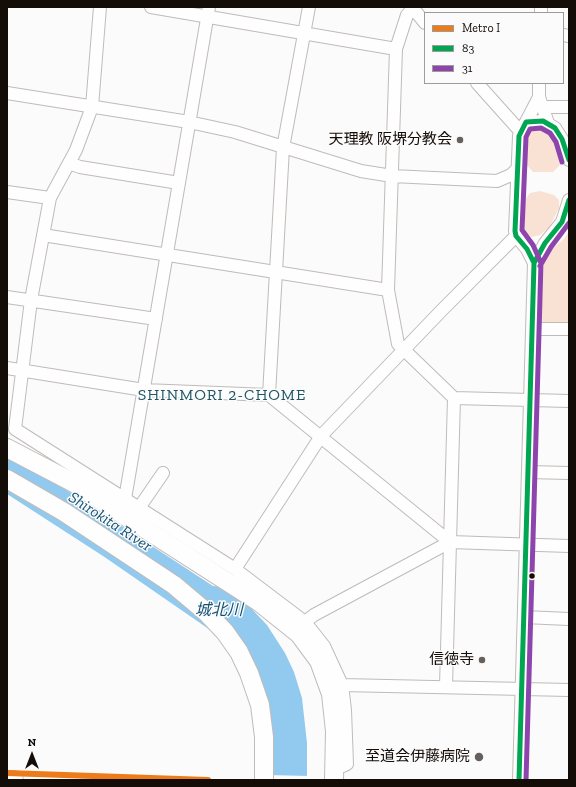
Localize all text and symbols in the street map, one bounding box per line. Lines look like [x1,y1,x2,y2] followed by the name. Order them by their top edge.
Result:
[424,12,564,84] legend
[462,21,500,35] text: Metro I
[462,41,474,55] text: 83
[462,61,473,75] text: 31
[329,131,452,149] place label: 天理教 阪堺分教会
[455,135,465,145] marker: 天理教 阪堺分教会
[138,385,306,405] district label: SHINMORI 2-CHOME
[65,488,155,556] water label: Shirokita River
[527,571,537,581] unlabelled marker
[195,600,243,620] water label: 城北川
[429,651,474,669] place label: 信徳寺
[477,655,487,665] marker: 信徳寺
[12,735,52,775] north arrow
[28,736,36,749] text: N
[365,748,470,766] place label: 至道会伊藤病院
[473,751,485,763] marker: 至道会伊藤病院

